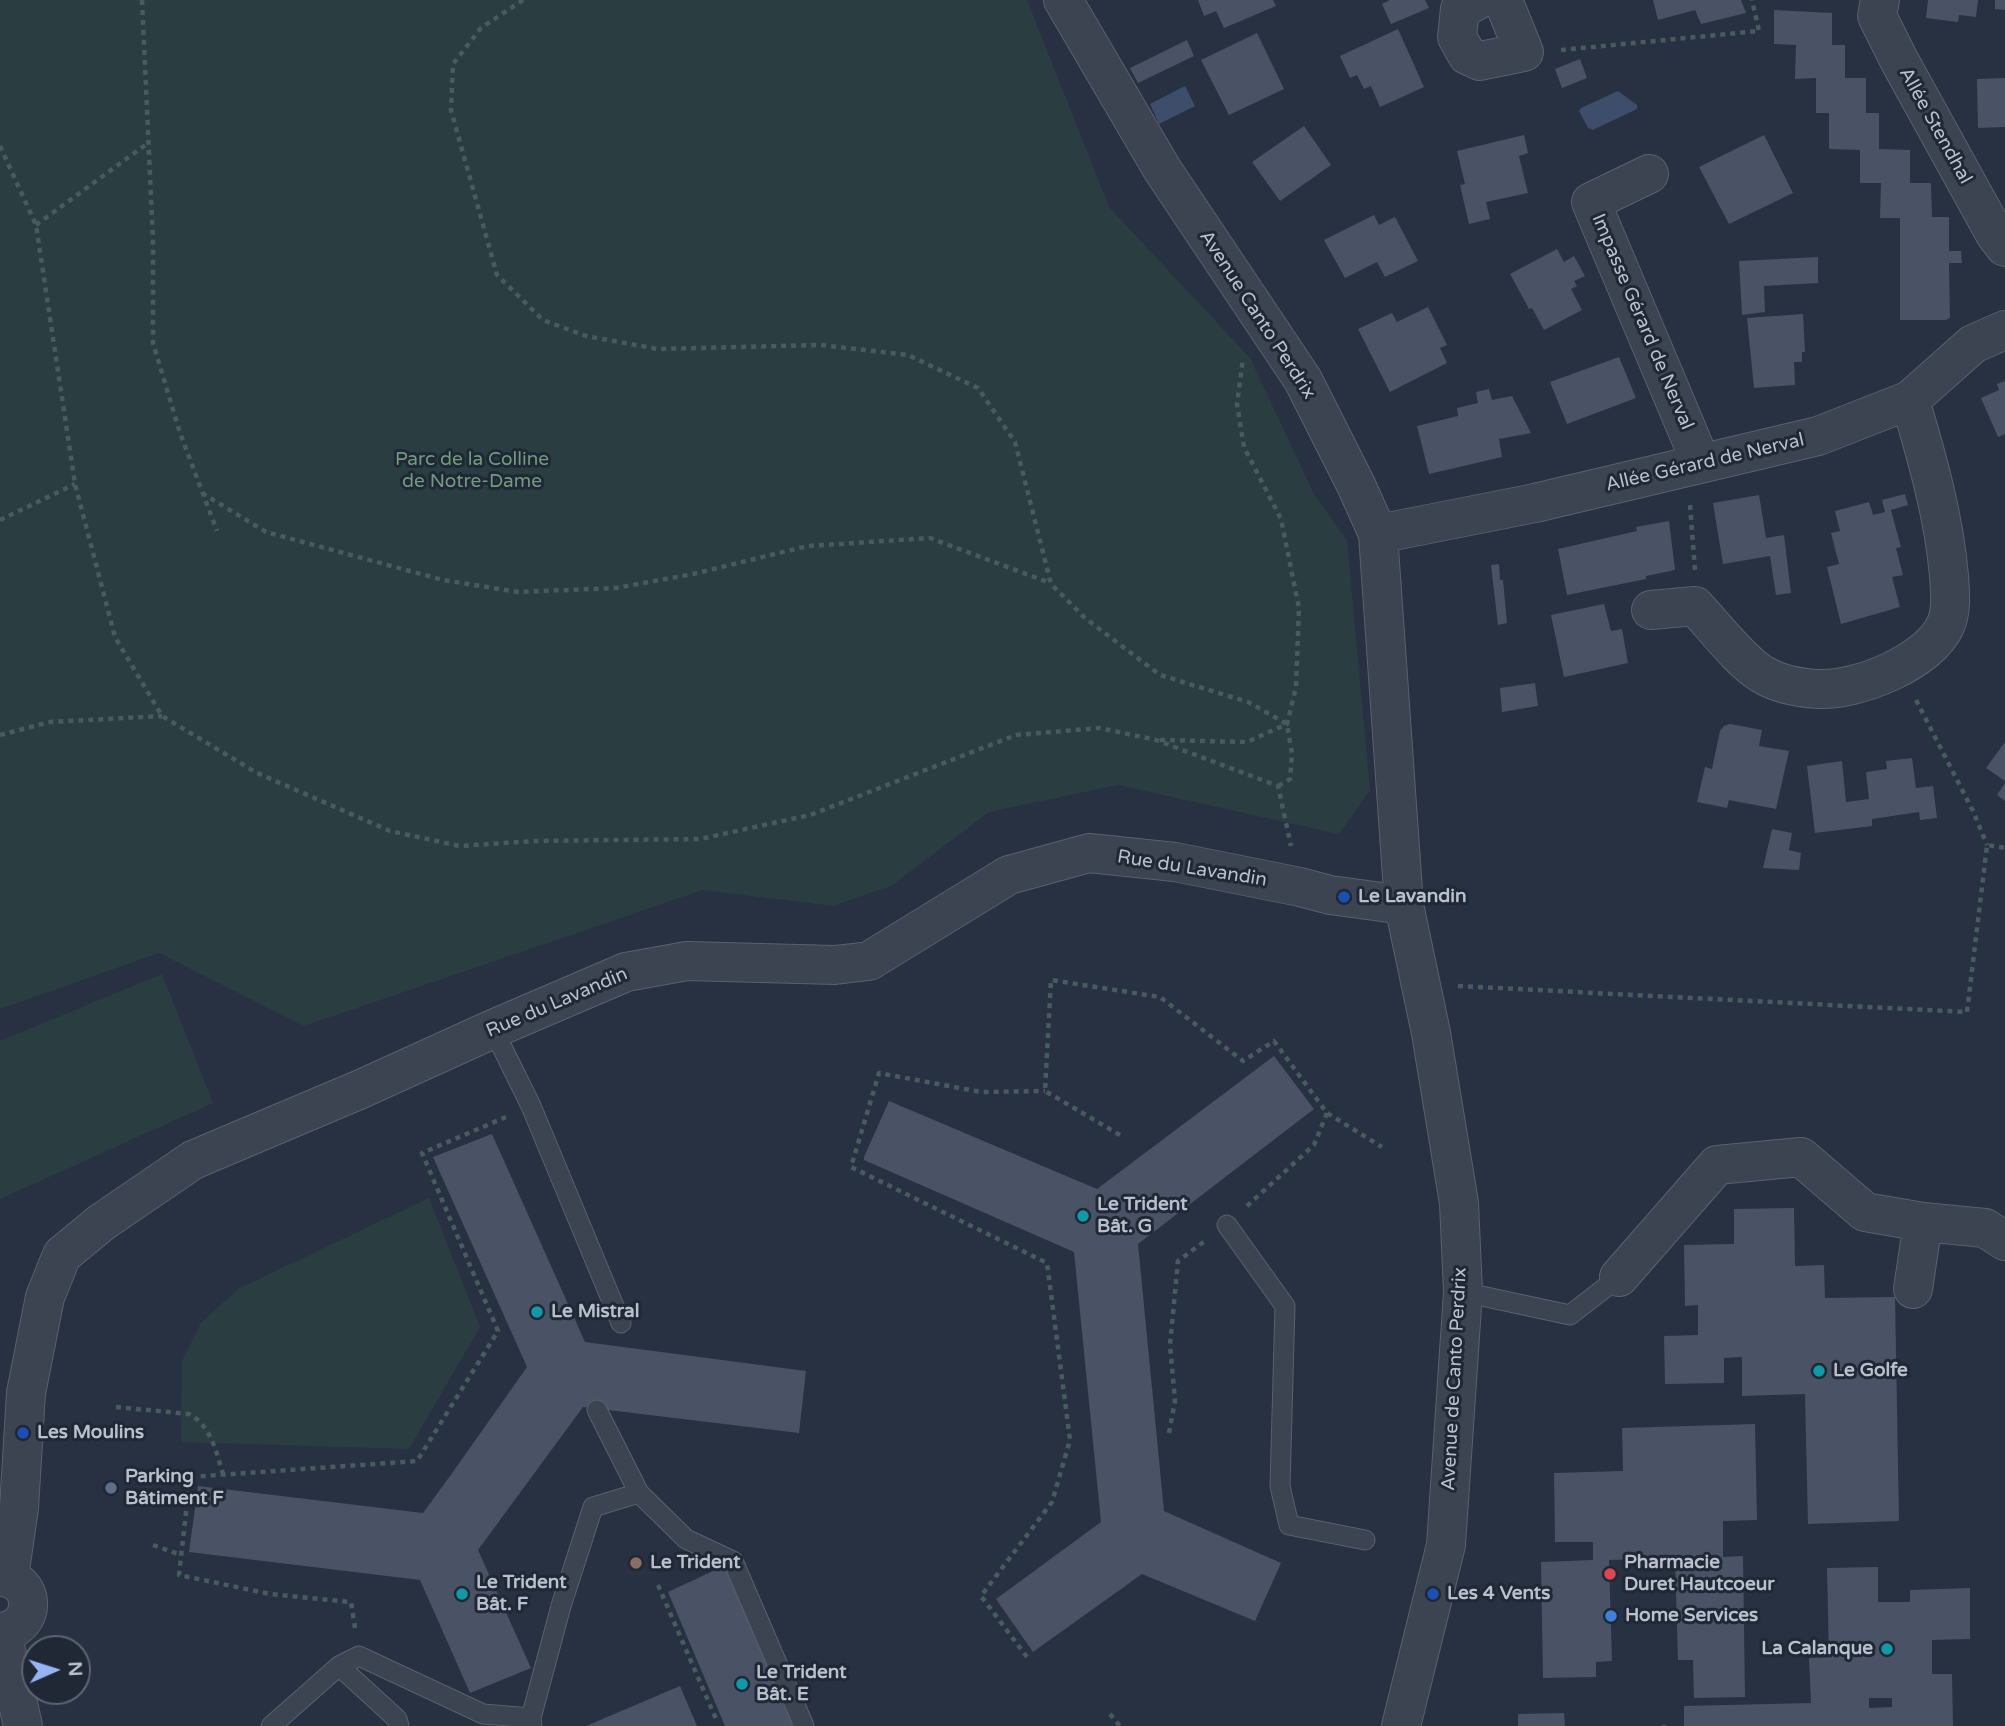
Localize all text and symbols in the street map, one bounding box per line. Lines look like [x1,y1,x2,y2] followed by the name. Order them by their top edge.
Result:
[1894,64,1976,188] street label: Allée Stendhal
[1586,211,1698,433] street label: Impasse Gérard de Nerval
[1194,226,1320,404] street label: Avenue Canto Perdrix
[1604,429,1806,497] street label: Allée Gérard de Nerval
[395,449,549,493] park label: Parc de la Colline de Notre-Dame
[1116,846,1268,892] street label: Rue du Lavandin
[1358,886,1467,908] place label: Le Lavandin
[1336,889,1352,905] marker: Le Lavandin
[483,963,631,1043] street label: Rue du Lavandin
[1097,1194,1187,1238] place label: Le Trident Bât. G
[1075,1208,1091,1224] marker: Le Trident Bât. G
[1438,1267,1472,1491] street label: Avenue de Canto Perdrix
[551,1301,640,1323] place label: Le Mistral
[529,1304,545,1320] marker: Le Mistral
[1833,1360,1908,1382] place label: Le Golfe
[1811,1363,1827,1379] marker: Le Golfe
[37,1422,144,1444] place label: Les Moulins
[15,1425,31,1441] marker: Les Moulins
[125,1466,224,1510] place label: Parking Bâtiment F
[103,1480,119,1496] marker: Parking Bâtiment F
[650,1552,740,1574] place label: Le Trident
[1624,1552,1774,1596] place label: Pharmacie Duret Hautcoeur
[628,1555,644,1571] marker: Le Trident
[1602,1566,1618,1582] marker: Pharmacie Duret Hautcoeur
[476,1572,566,1616] place label: Le Trident Bât. F
[1447,1583,1550,1605] place label: Les 4 Vents
[454,1586,470,1602] marker: Le Trident Bât. F
[1425,1586,1441,1602] marker: Les 4 Vents
[1625,1605,1758,1627] place label: Home Services
[1603,1608,1619,1624] marker: Home Services
[21,1635,91,1705] north arrow
[1761,1638,1873,1660] place label: La Calanque
[1879,1641,1895,1657] marker: La Calanque
[64,1661,86,1677] text: N
[756,1662,846,1706] place label: Le Trident Bât. E
[734,1676,750,1692] marker: Le Trident Bât. E

